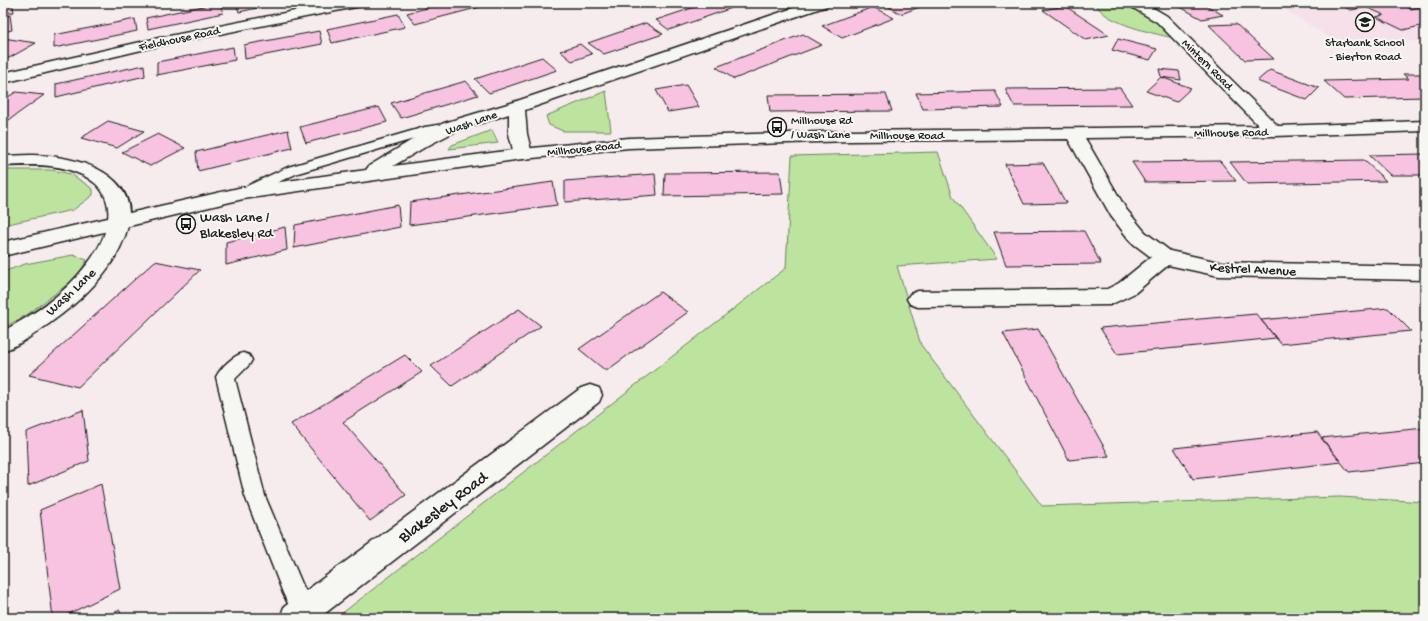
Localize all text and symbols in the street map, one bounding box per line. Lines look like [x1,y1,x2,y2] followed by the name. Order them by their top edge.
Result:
[1354,11,1376,33] school or university icon: Starbank School - Bierton Road
[137,24,222,56] street label: Fieldhouse Road
[1178,37,1236,95] street label: Mintern Road
[1325,37,1405,65] place label: Starbank School - Bierton Road
[444,108,500,139] street label: Wash Lane
[791,115,853,143] place label: Millhouse Rd / Wash Lane
[766,116,788,138] bus stop icon: Millhouse Rd / Wash Lane
[1194,126,1269,142] street label: Millhouse Road
[870,130,945,144] street label: Millhouse Road
[547,139,623,161] street label: Millhouse Road
[199,210,274,243] place label: Wash Lane / Blakesley Rd
[175,213,197,235] bus stop icon: Wash Lane / Blakesley Rd
[1209,260,1297,281] street label: Kestrel Avenue
[43,265,101,320] street label: Wash Lane
[394,467,494,549] street label: Blakesley Road

